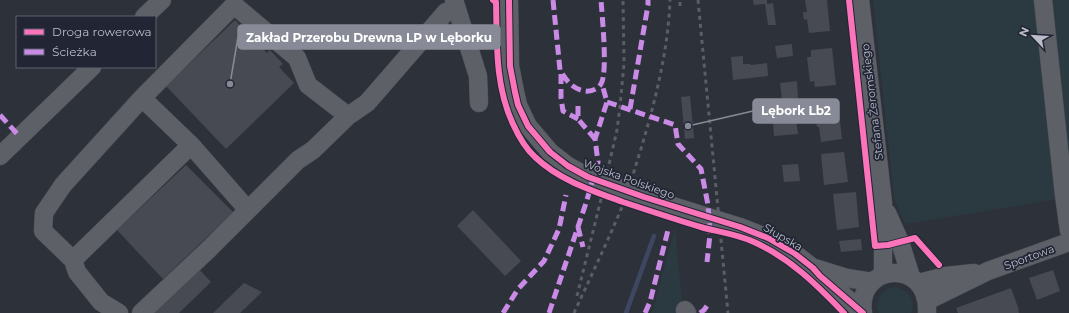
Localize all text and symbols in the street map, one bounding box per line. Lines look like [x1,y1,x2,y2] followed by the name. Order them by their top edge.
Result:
[16,16,156,68] legend
[1013,16,1053,56] north arrow
[52,24,152,39] text: Droga rowerowa
[238,25,500,49] callout: Zakład Przerobu Drewna LP w Lęborku
[1016,25,1032,39] text: N
[246,30,492,46] text: Zakład Przerobu Drewna LP w Lęborku
[858,43,886,161] street label: Stefana Żeromskiego
[52,44,97,59] text: Ścieżka
[753,99,839,123] callout: Lębork Lb2
[761,103,831,119] text: Lębork Lb2
[581,156,677,202] street label: Wojska Polskiego
[761,220,805,254] street label: Słupska
[1002,241,1056,273] street label: Sportowa

